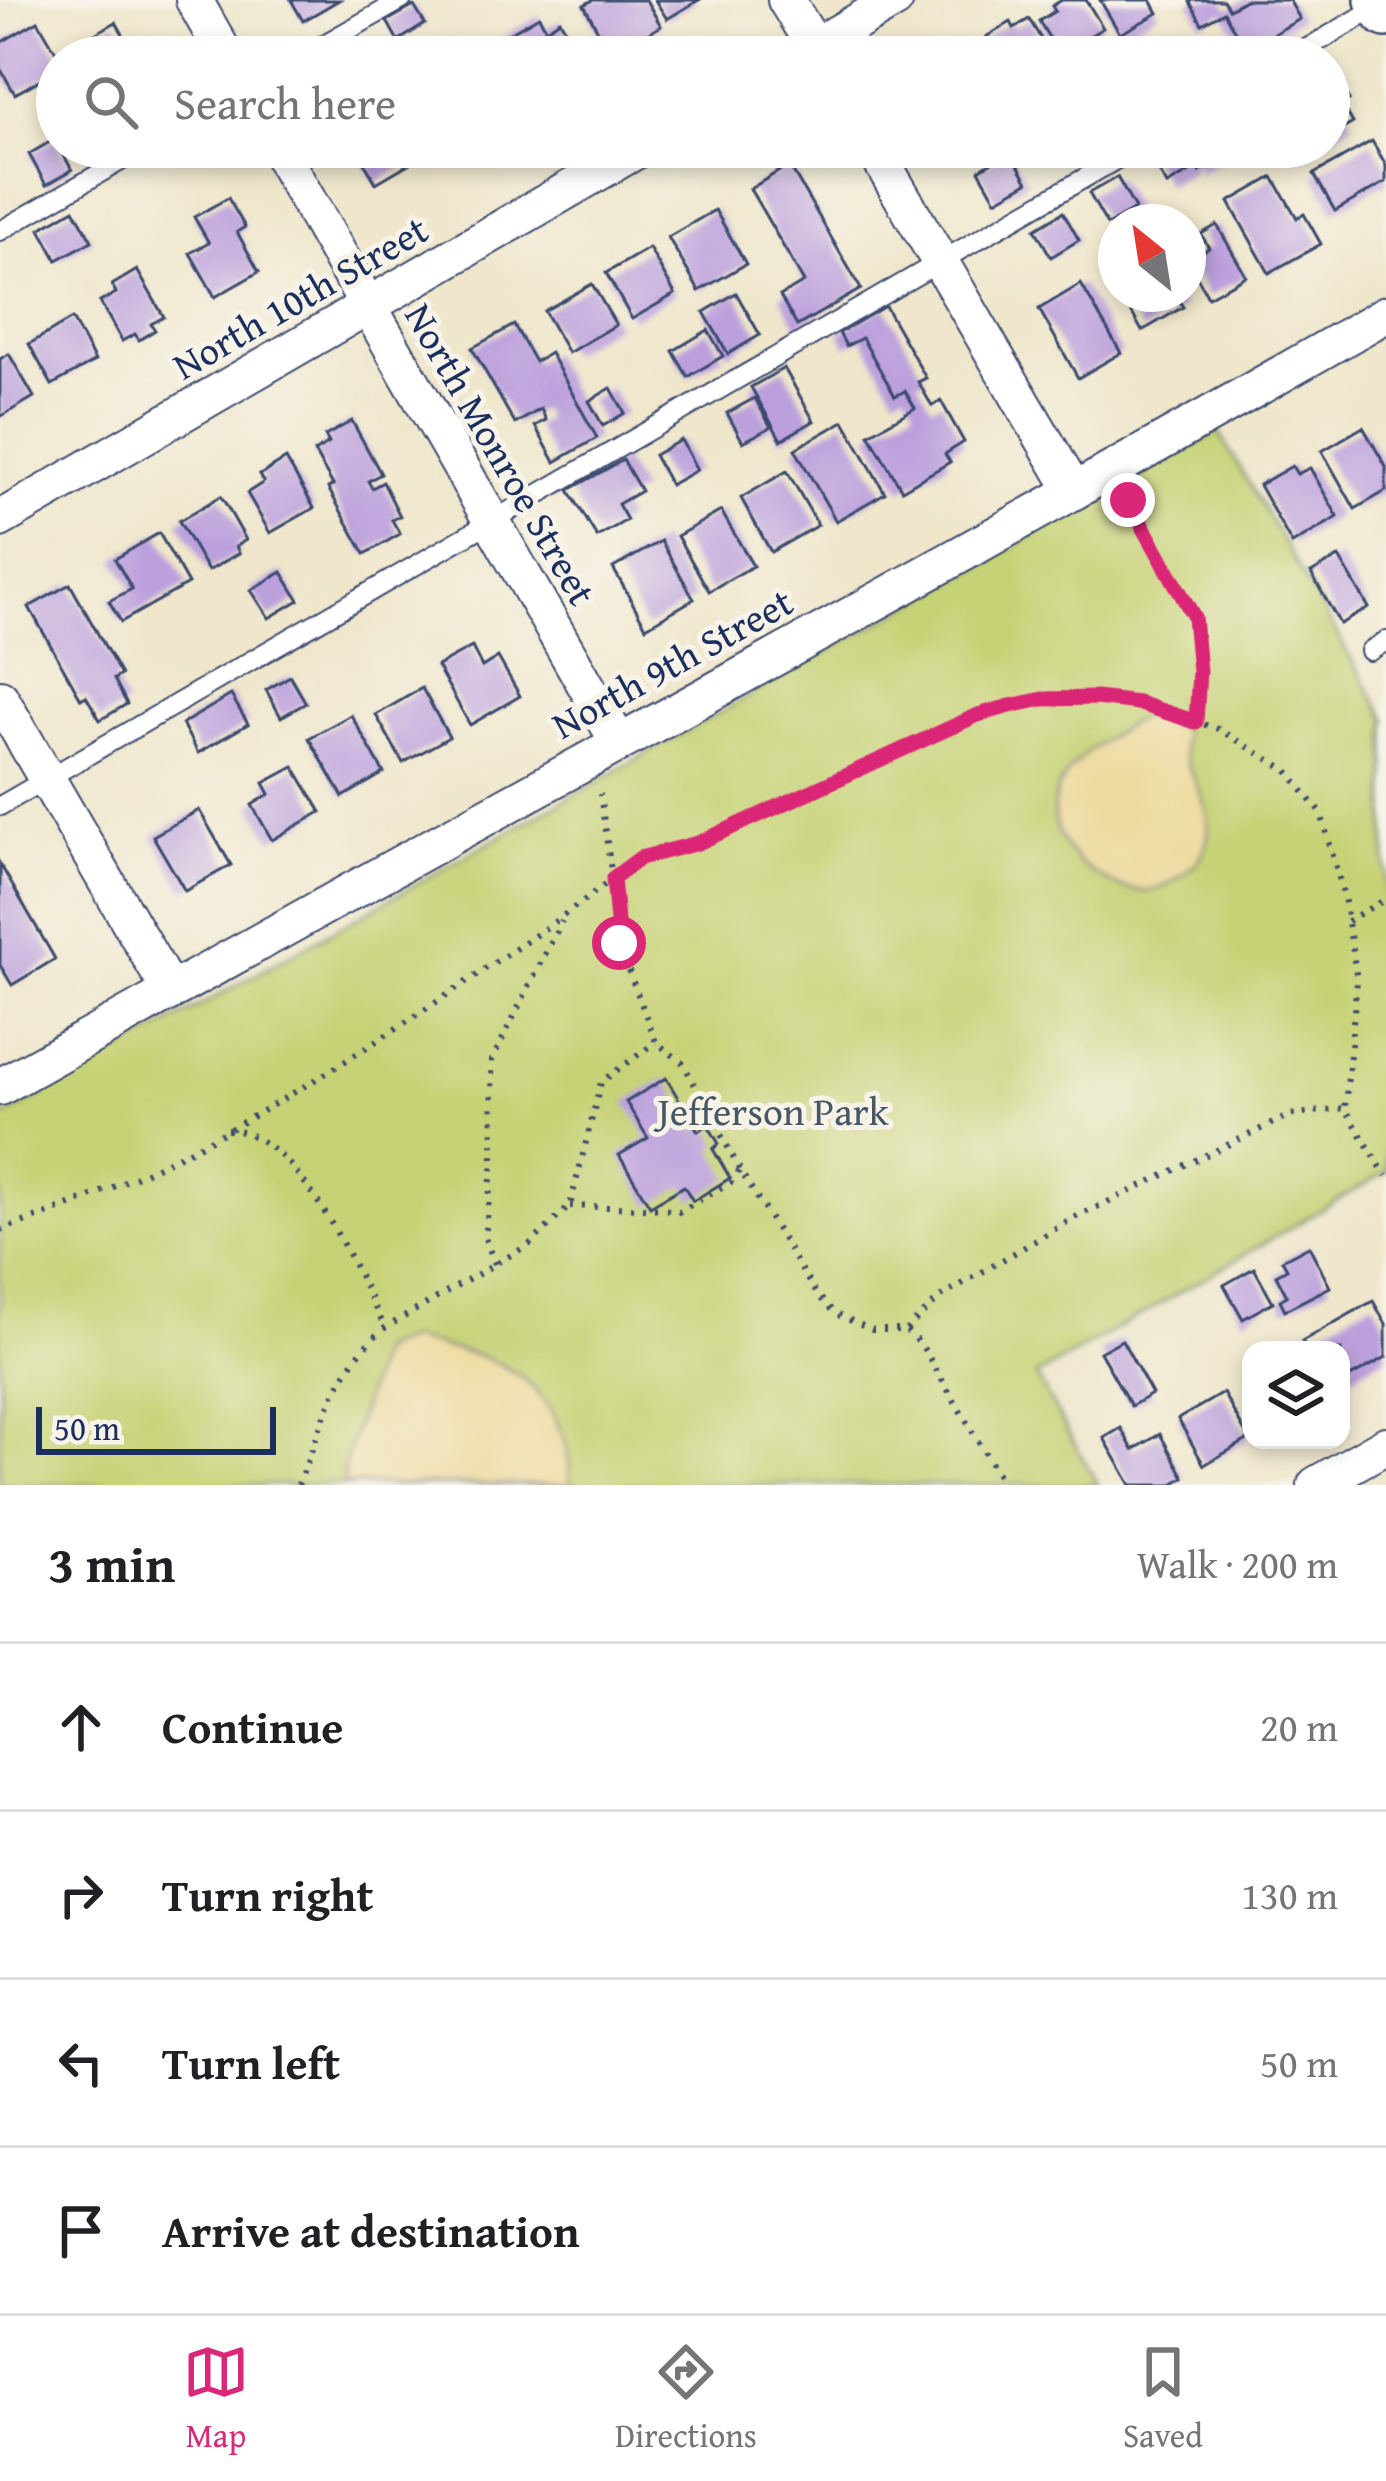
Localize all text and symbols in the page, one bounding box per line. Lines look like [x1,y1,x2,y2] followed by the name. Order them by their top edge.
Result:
[36,36,1350,168] search box
[78,69,144,135] icon: search
[174,70,396,135] text: Search here
[162,200,438,393] street label: North 10th Street
[1098,204,1206,312] north arrow
[392,292,611,616] street label: North Monroe Street
[1101,473,1155,527] route end
[541,573,803,752] street label: North 9th Street
[592,916,646,970] route start
[652,1082,889,1139] park label: Jefferson Park
[1242,1341,1350,1449] map controls
[1242,1341,1350,1449] button: layers
[36,1401,276,1454] scale bar
[54,1404,120,1452] text: 50 m
[48,1526,175,1601] text: 3 min
[1137,1535,1338,1592] text: Walk · 200 m
[48,1694,114,1760] icon: ahead
[162,1694,343,1759] text: Continue
[1260,1698,1338,1755] text: 20 m
[48,1862,114,1928] icon: right
[162,1862,374,1927] text: Turn right
[1241,1866,1338,1923] text: 130 m
[48,2030,114,2096] icon: left
[162,2030,340,2095] text: Turn left
[1260,2034,1338,2091] text: 50 m
[48,2198,114,2264] icon: arrive
[162,2198,580,2263] text: Arrive at destination
[183,2339,249,2459] tab: Map
[615,2339,757,2459] tab: Directions
[1123,2339,1203,2459] tab: Saved

